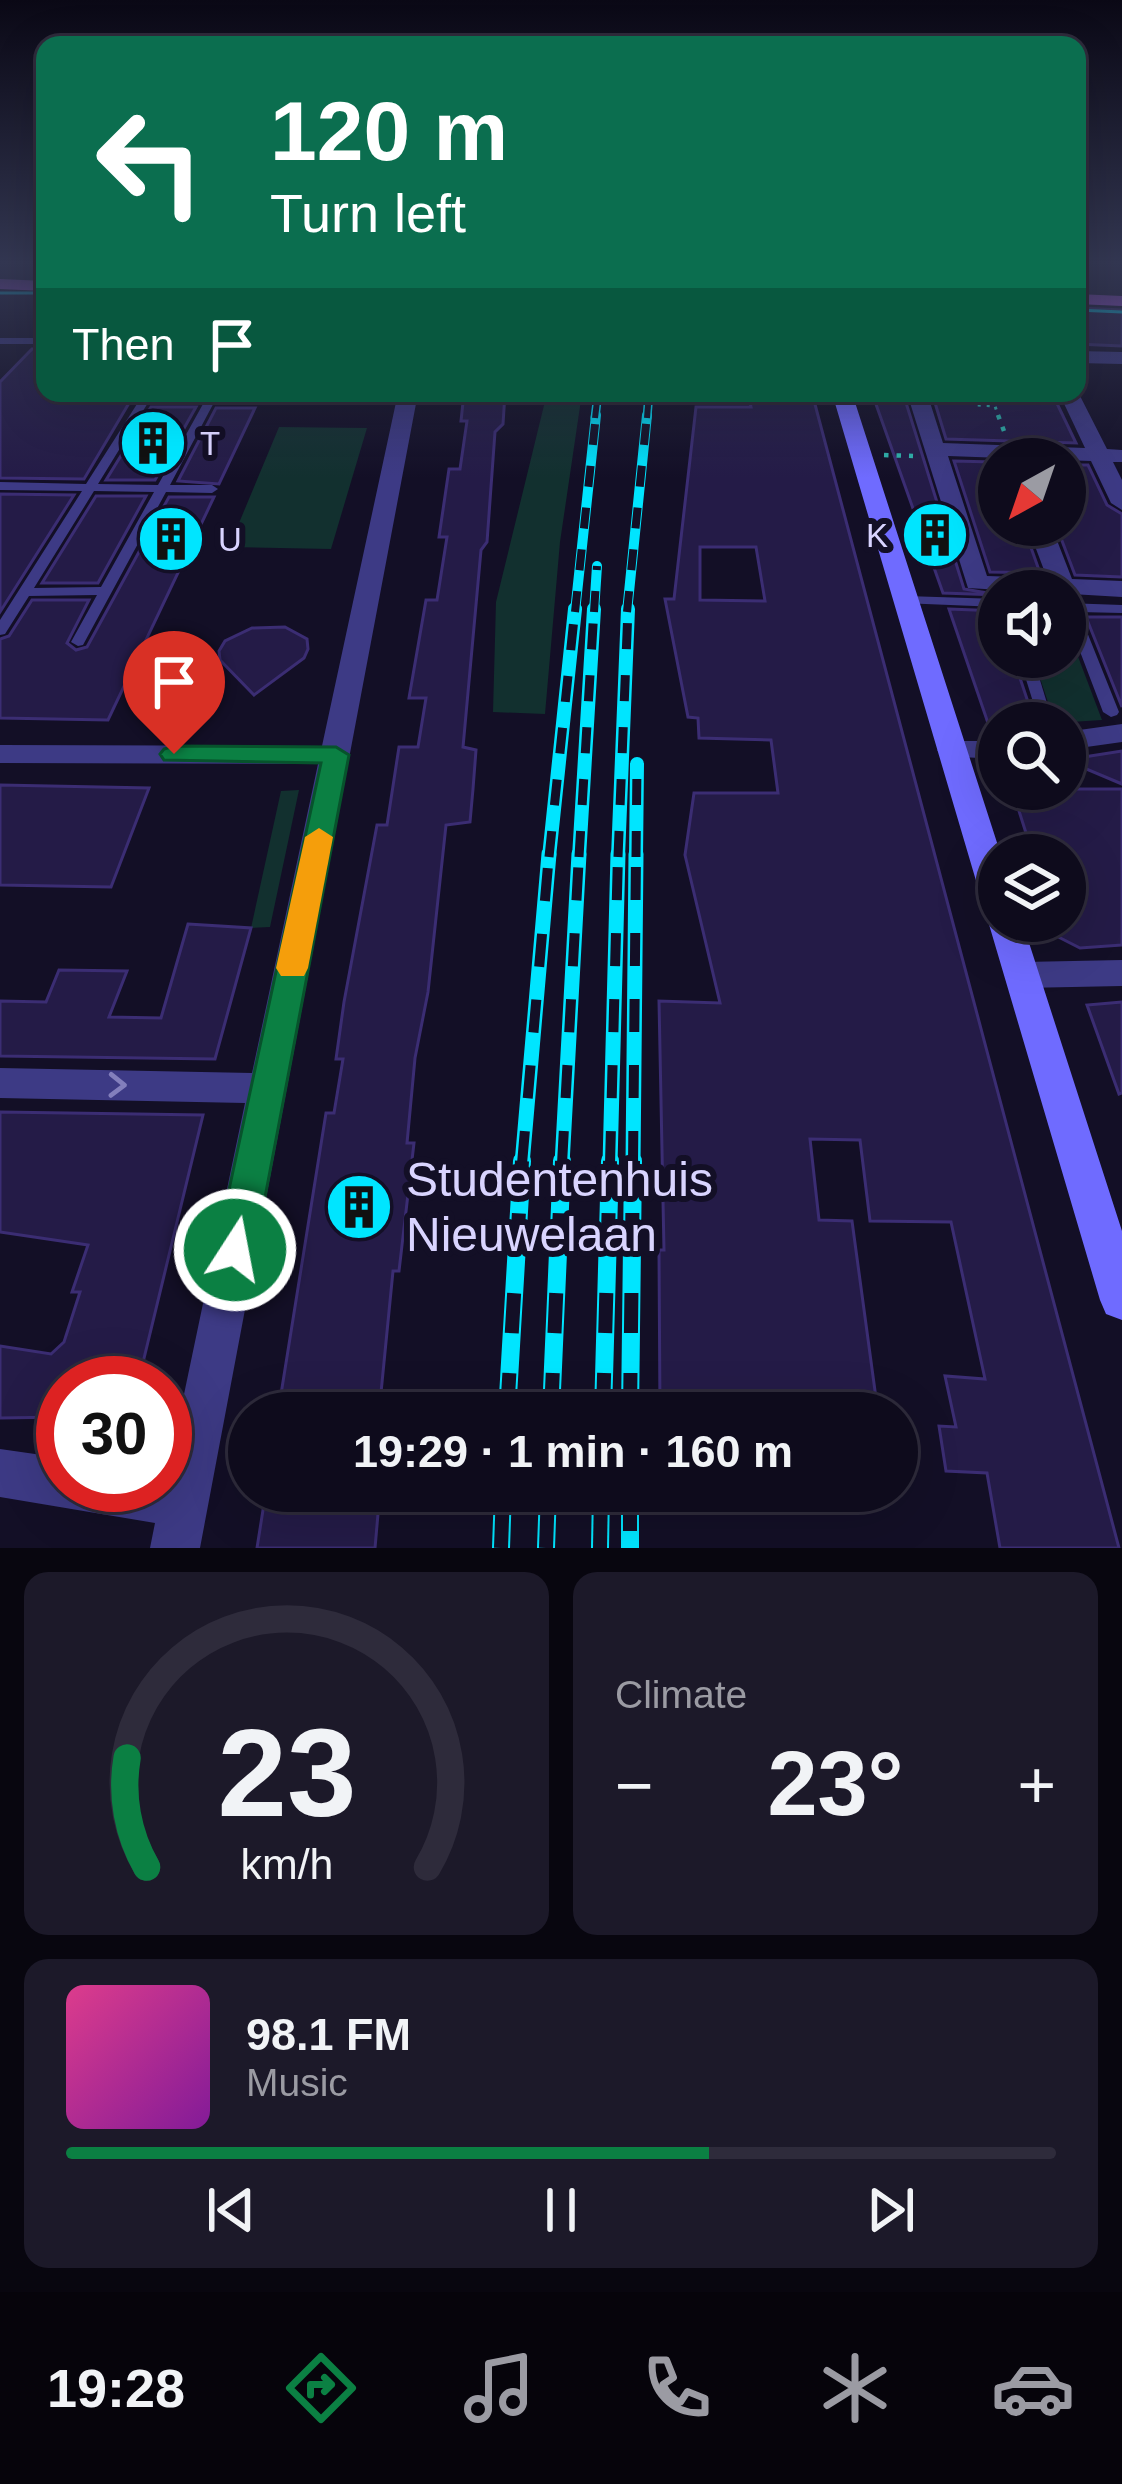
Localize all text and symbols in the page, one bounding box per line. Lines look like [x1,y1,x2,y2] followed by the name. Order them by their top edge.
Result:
[72,84,228,240] icon: left
[270,84,508,178] text: 120 m
[270,183,466,243] text: Turn left
[199,312,265,378] icon: arrive
[72,319,175,370] text: Then
[118,408,188,478] building icon: T
[200,425,220,462] place label: T
[978,438,1086,546] north arrow
[978,438,1086,942] map controls
[900,500,970,570] building icon: K
[136,504,206,574] building icon: U
[866,517,888,554] place label: K
[218,521,242,558] place label: U
[978,570,1086,678] button: sound
[123,631,225,754] pin
[141,649,207,715] icon: arrive
[978,702,1086,810] button: search
[978,834,1086,942] button: layers
[109,1072,127,1098] one-way arrow
[406,1153,713,1261] place label: Studentenhuis Nieuwelaan
[324,1172,394,1242] building icon: Studentenhuis Nieuwelaan
[172,1187,298,1313] position arrow
[36,1356,192,1512] speed limit sign: 30
[353,1426,793,1477] text: 19:29 · 1 min · 160 m
[615,1673,747,1716] text: Climate
[217,1703,356,1842] text: 23
[767,1734,904,1834] text: 23°
[615,1748,654,1822] text: −
[1017,1748,1056,1822] text: +
[240,1839,333,1887] text: km/h
[246,2009,411,2060] text: 98.1 FM
[246,2061,348,2104] text: Music
[198,2177,264,2243] icon: previous
[528,2177,594,2243] icon: pause
[858,2177,924,2243] icon: next
[279,2346,363,2430] icon: directions
[457,2346,541,2430] icon: music
[635,2346,719,2430] icon: phone
[813,2346,897,2430] icon: climate
[991,2346,1075,2430] icon: car
[47,2358,185,2418] text: 19:28

